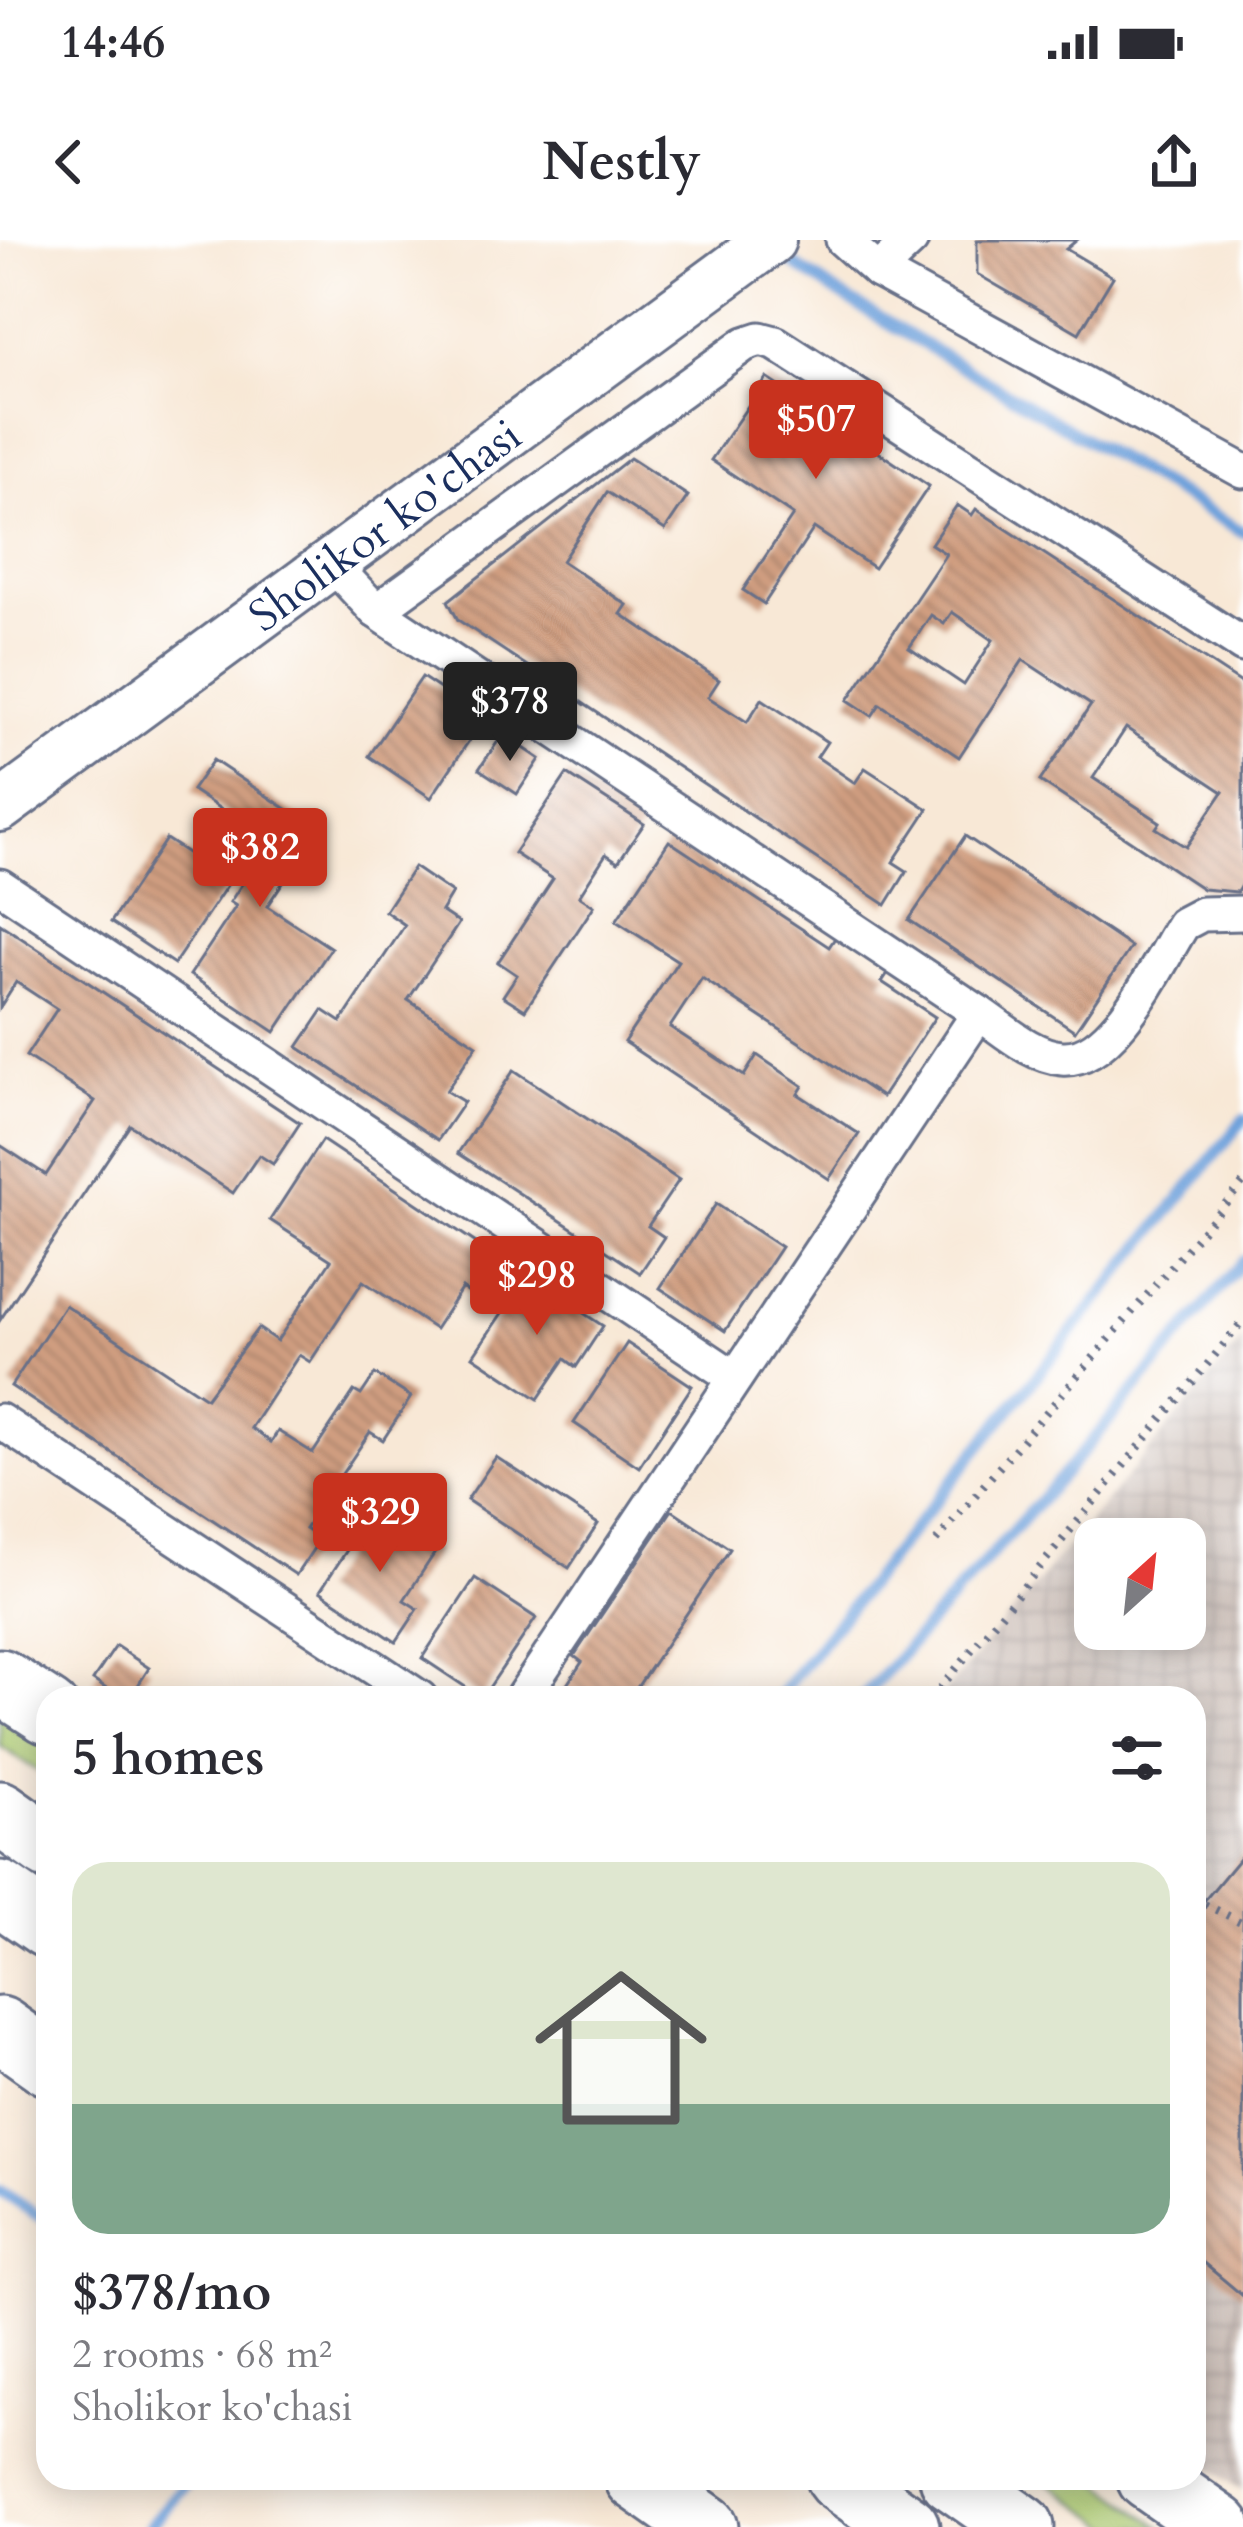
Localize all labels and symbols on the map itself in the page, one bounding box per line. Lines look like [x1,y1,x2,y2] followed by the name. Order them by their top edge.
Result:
[745,380,887,482] pin: $507
[237,405,534,646] street label: Sholikor ko'chasi
[439,662,581,764] pin: $378
[189,808,331,910] pin: $382
[466,1236,608,1338] pin: $298
[309,1473,451,1575] pin: $329
[1074,1518,1206,1650] north arrow

